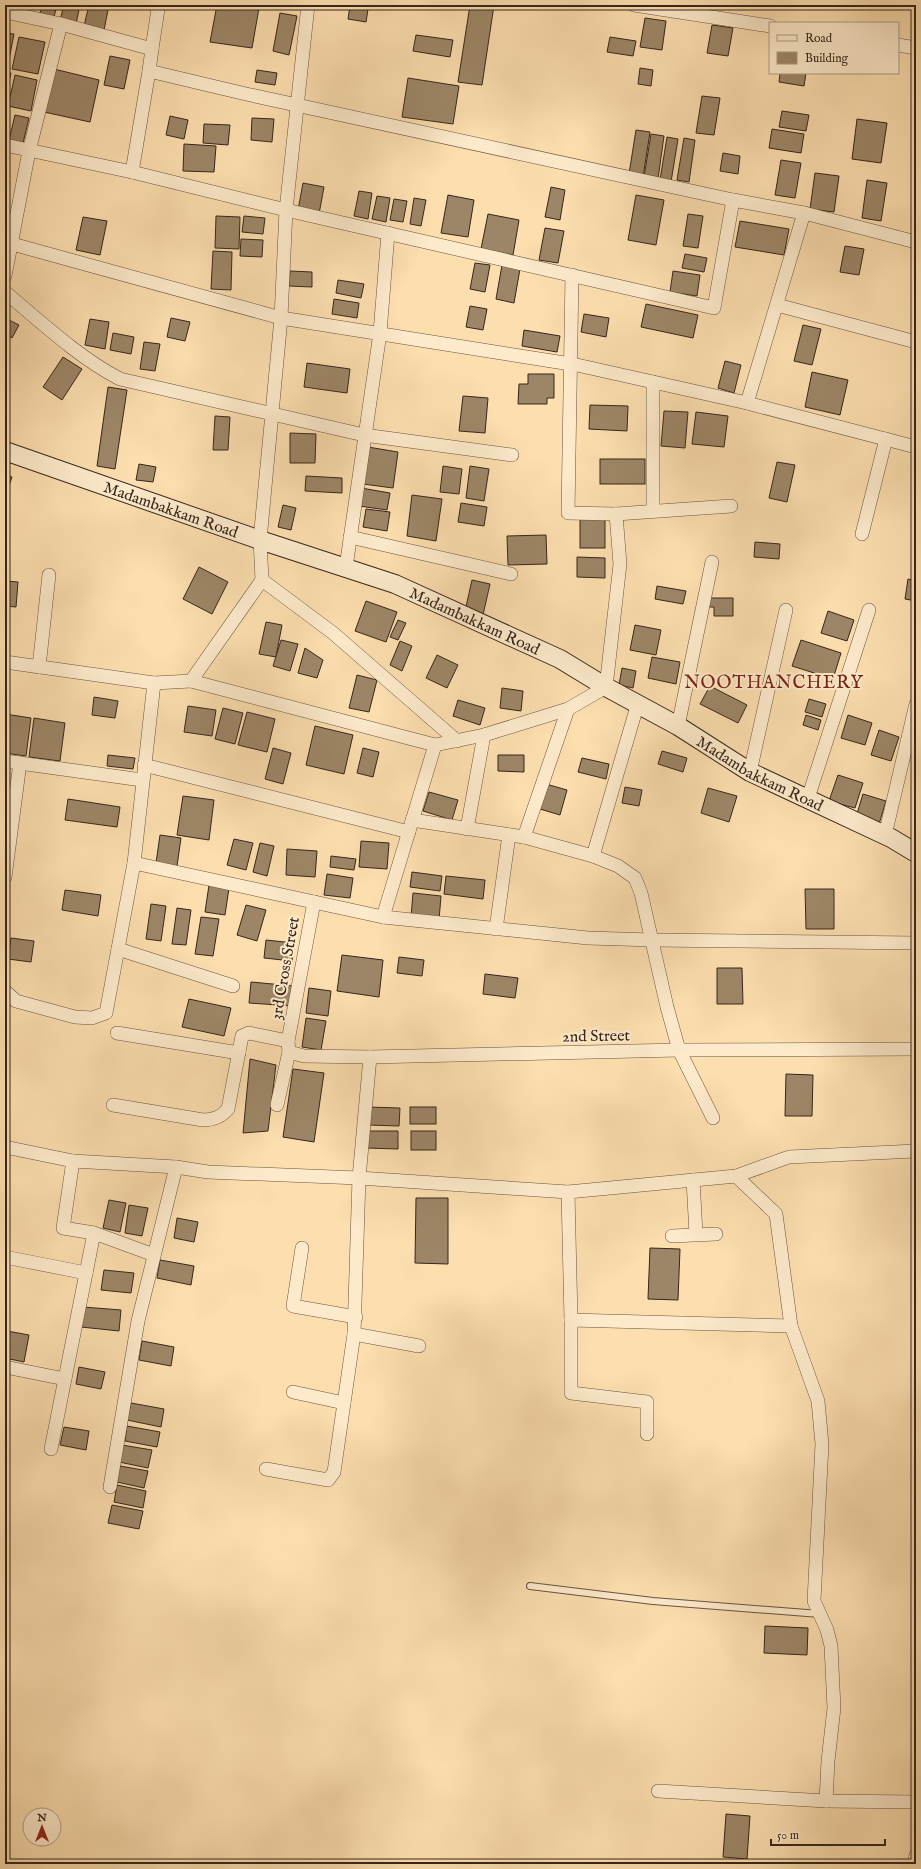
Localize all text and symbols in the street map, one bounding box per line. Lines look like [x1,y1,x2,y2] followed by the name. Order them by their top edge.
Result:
[769,22,899,74] legend
[805,31,833,46] text: Road
[805,51,849,66] text: Building
[101,478,241,544] street label: Madambakkam Road
[406,584,543,661] street label: Madambakkam Road
[684,672,864,695] district label: NOOTHANCHERY
[692,732,826,817] street label: Madambakkam Road
[267,915,305,1021] street label: 3rd Cross Street
[562,1026,631,1048] street label: 2nd Street
[22,1807,62,1847] north arrow
[36,1811,47,1825] text: N
[771,1821,885,1847] scale bar
[777,1828,799,1843] text: 50 m

